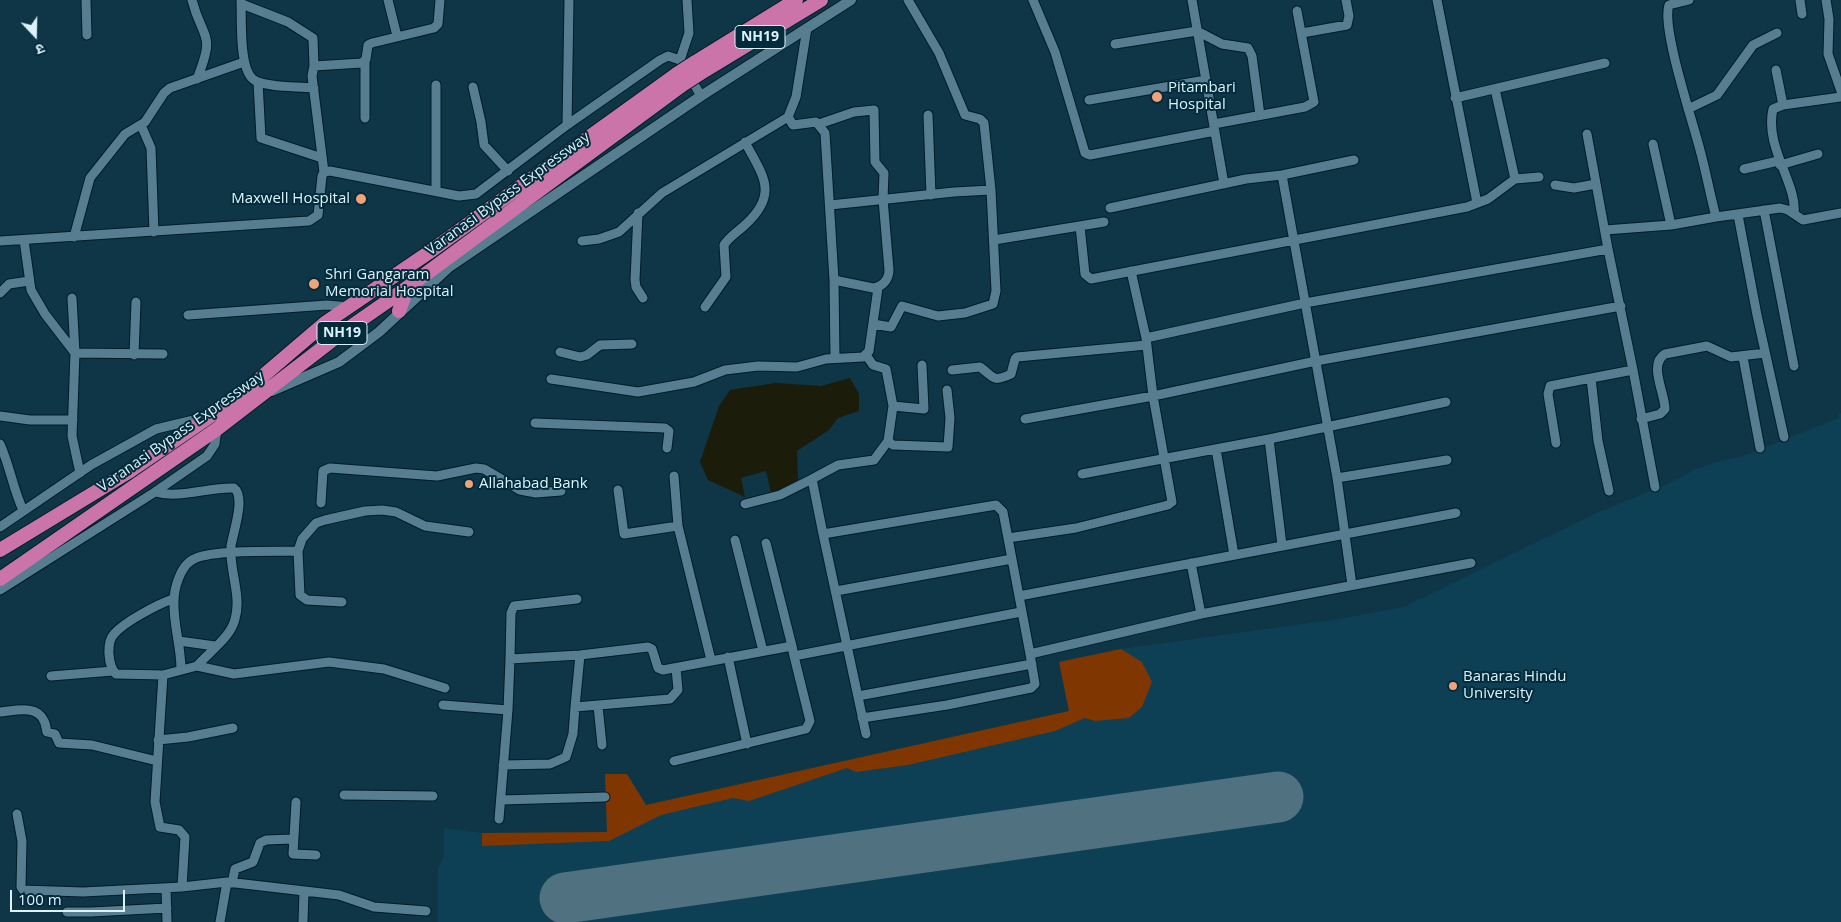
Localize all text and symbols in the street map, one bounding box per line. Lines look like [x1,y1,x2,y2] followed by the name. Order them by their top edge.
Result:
[10,10,60,60] north arrow
[735,26,785,48] road number: NH19
[33,39,48,60] text: उ
[1168,79,1236,114] place label: Pitambari Hospital
[1150,90,1164,104] marker: Pitambari Hospital
[422,128,594,260] street label: Varanasi Bypass Expressway
[231,190,350,208] place label: Maxwell Hospital
[354,192,368,206] marker: Maxwell Hospital
[325,266,453,301] place label: Shri Gangaram Memorial Hospital
[307,277,321,291] marker: Shri Gangaram Memorial Hospital
[317,322,367,344] road number: NH19
[94,368,268,496] street label: Varanasi Bypass Expressway
[479,475,588,493] place label: Allahabad Bank
[463,478,475,490] marker: Allahabad Bank
[1463,668,1566,703] place label: Banaras Hindu University
[1447,680,1459,692] marker: Banaras Hindu University
[12,880,128,912] scale bar
[18,889,62,909] text: 100 m

